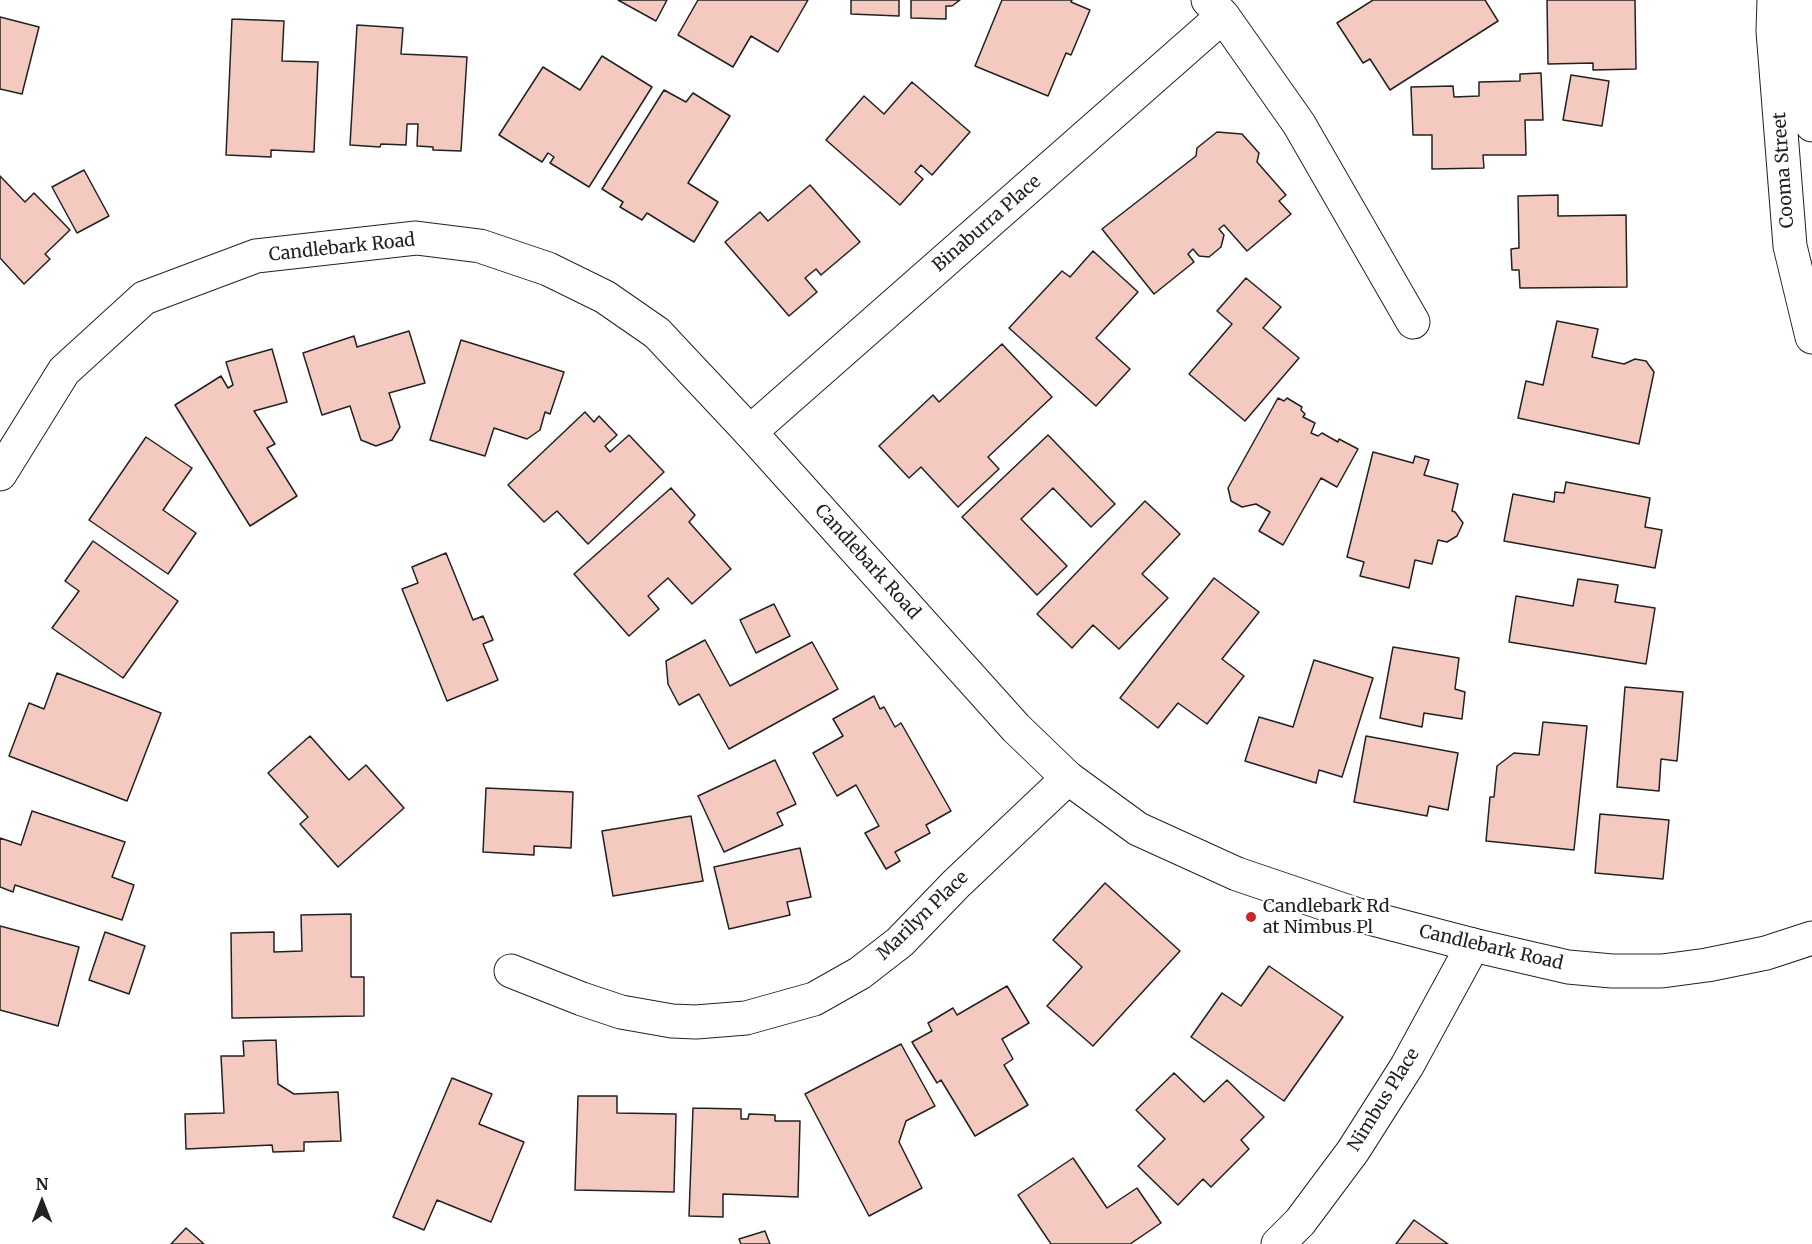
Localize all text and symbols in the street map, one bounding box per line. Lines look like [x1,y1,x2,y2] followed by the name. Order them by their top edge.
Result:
[1769,111,1799,229] street label: Cooma Street
[928,171,1046,277] street label: Binaburra Place
[268,230,416,266] street label: Candlebark Road
[810,500,924,624] street label: Candlebark Road
[873,867,973,965] street label: Marilyn Place
[1263,896,1390,938] place label: Candlebark Rd at Nimbus Pl
[1244,910,1258,924] marker: Candlebark Rd at Nimbus Pl
[1417,921,1565,975] street label: Candlebark Road
[1344,1045,1424,1155] street label: Nimbus Place
[12,1172,72,1232] north arrow
[36,1174,48,1194] text: N

